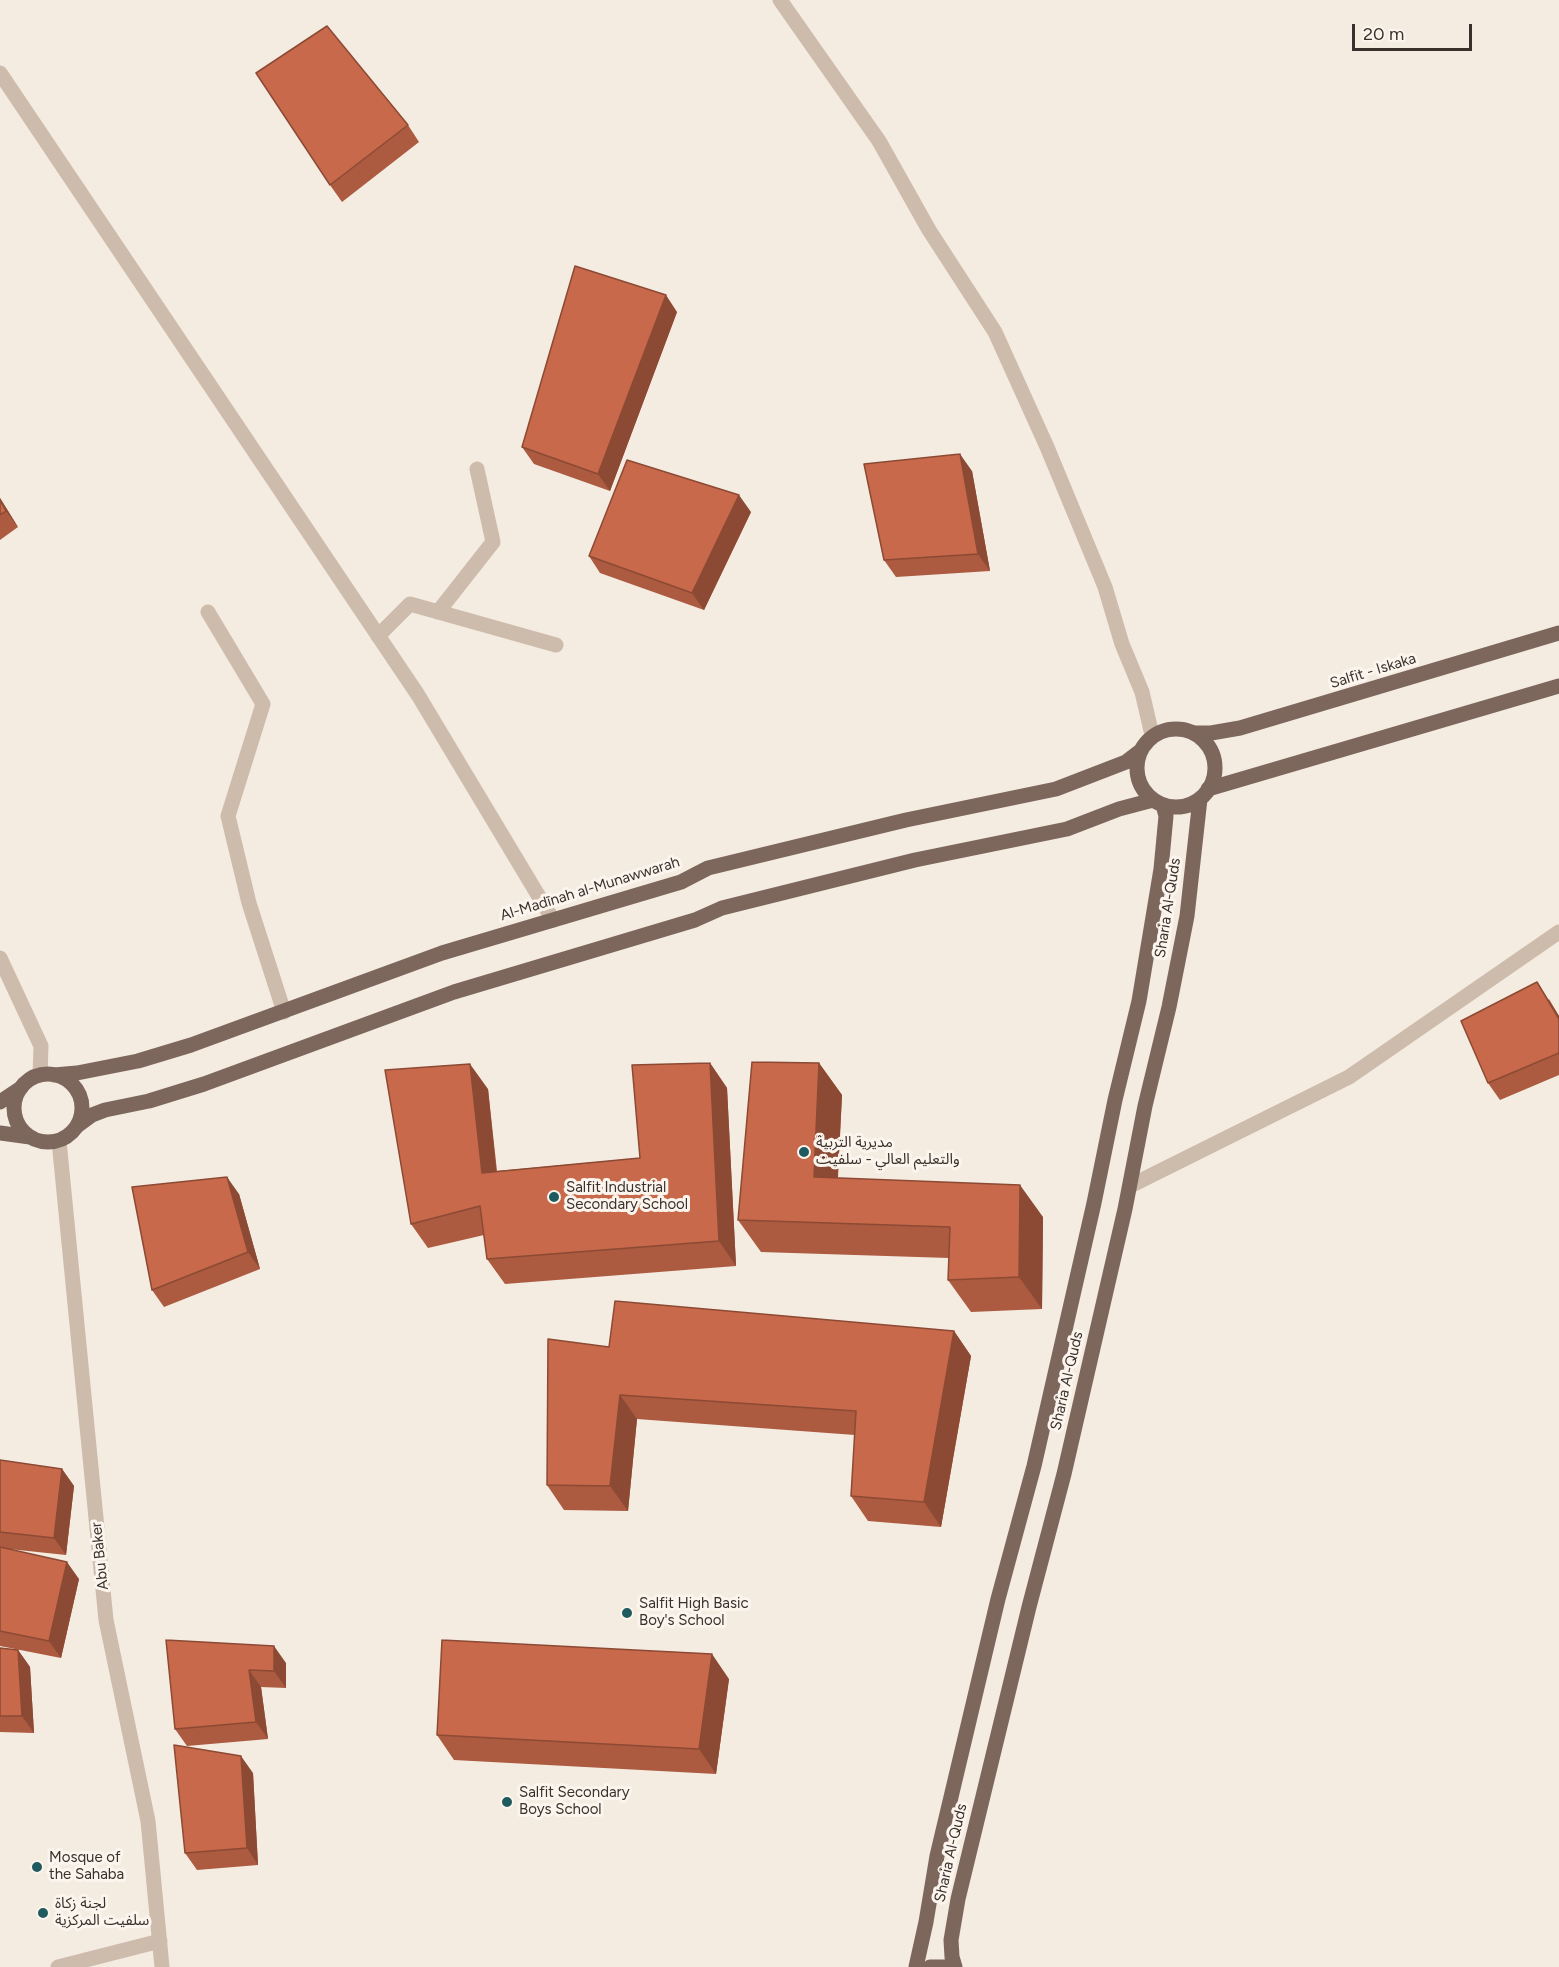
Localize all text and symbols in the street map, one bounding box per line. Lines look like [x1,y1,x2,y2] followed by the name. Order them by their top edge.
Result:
[1355,12,1475,50] scale bar
[1363,23,1404,45] text: 20 m
[1328,649,1418,693] street label: Salfit - Iskaka
[498,853,682,925] street label: Al-Madīnah al-Munawwarah
[1151,857,1185,959] street label: Sharia Al-Quds
[816,1134,960,1169] place label: مديرية التربية والتعليم العالي - سلفيت
[797,1145,811,1159] marker: مديرية التربية والتعليم العالي - سلفيت
[566,1179,688,1214] place label: Salfit Industrial Secondary School
[547,1190,561,1204] marker: Salfit Industrial Secondary School
[1047,1330,1087,1432] street label: Sharia Al-Quds
[87,1521,113,1591] street label: Abu Baker
[639,1595,749,1630] place label: Salfit High Basic Boy's School
[620,1606,634,1620] marker: Salfit High Basic Boy's School
[519,1784,630,1819] place label: Salfit Secondary Boys School
[500,1795,514,1809] marker: Salfit Secondary Boys School
[931,1802,971,1904] street label: Sharia Al-Quds
[49,1849,124,1884] place label: Mosque of the Sahaba
[30,1860,44,1874] marker: Mosque of the Sahaba
[55,1895,149,1930] place label: لجنة زكاة سلفيت المركزية
[36,1906,50,1920] marker: لجنة زكاة سلفيت المركزية

